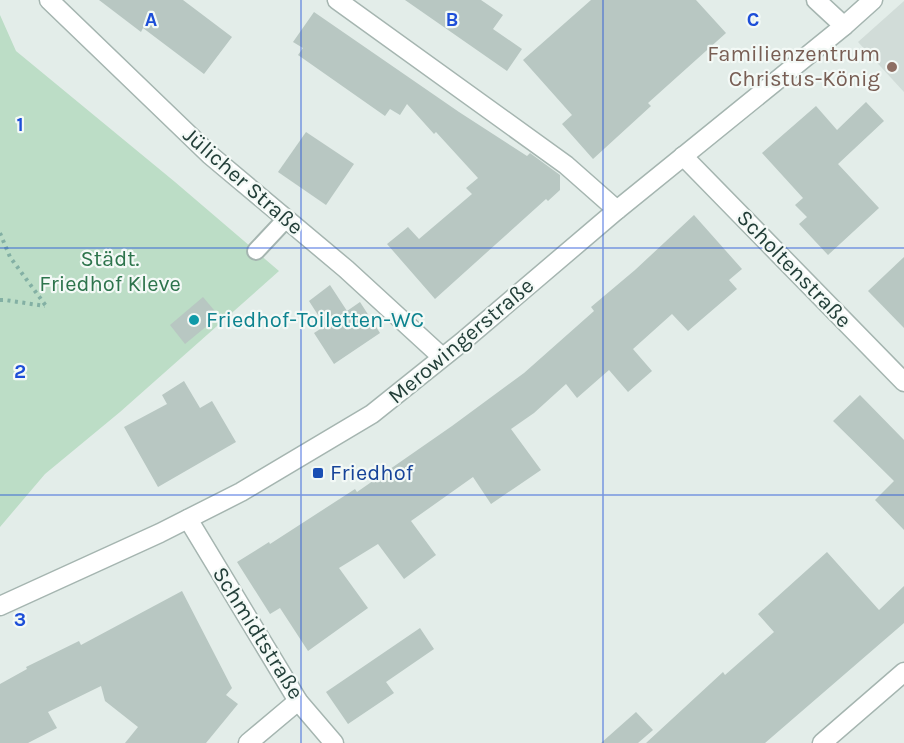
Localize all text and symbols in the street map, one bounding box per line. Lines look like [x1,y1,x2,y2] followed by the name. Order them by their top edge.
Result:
[145,8,158,31] text: A
[446,8,458,31] text: B
[747,8,759,31] text: C
[707,41,881,92] place label: Familienzentrum Christus-König
[885,60,899,74] marker: Familienzentrum Christus-König
[16,113,24,136] text: 1
[178,122,308,240] street label: Jülicher Straße
[731,205,857,333] street label: Scholtenstraße
[39,246,181,297] park label: Städt. Friedhof Kleve
[383,273,539,409] street label: Merowingerstraße
[206,307,424,333] place label: Friedhof-Toiletten-WC
[187,313,201,327] marker: Friedhof-Toiletten-WC
[14,360,26,383] text: 2
[330,460,414,486] place label: Friedhof
[311,466,325,480] marker: Friedhof
[207,562,309,704] street label: Schmidtstraße
[14,608,26,631] text: 3

